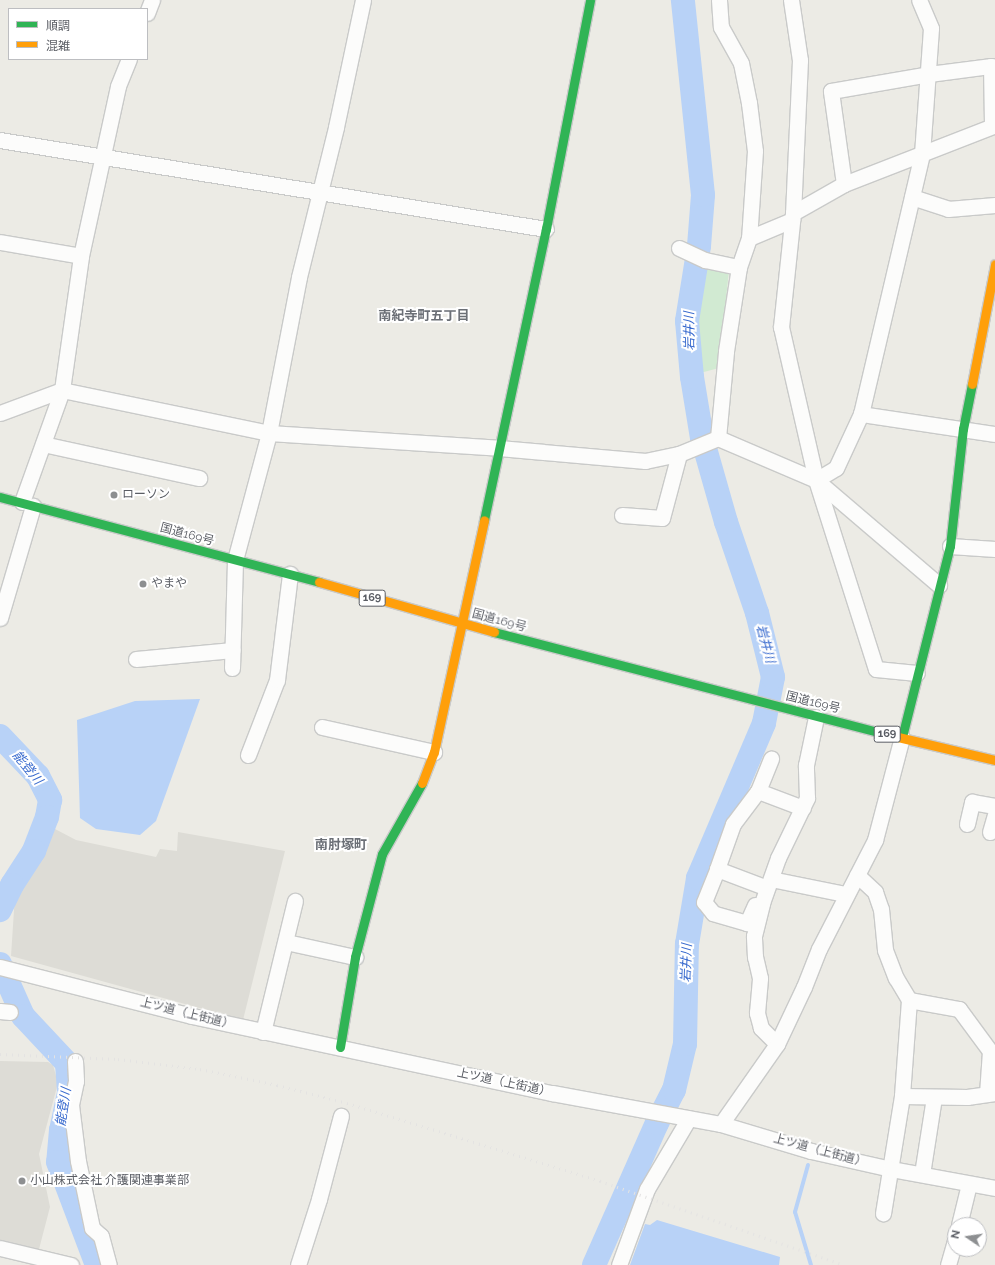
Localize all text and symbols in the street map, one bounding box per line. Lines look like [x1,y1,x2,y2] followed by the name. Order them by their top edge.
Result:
[8,8,148,60] legend
[46,19,70,33] text: 順調
[46,39,70,53] text: 混雑
[379,308,469,324] district label: 南紀寺町五丁目
[682,311,698,351] water label: 岩井川
[122,488,170,502] place label: ローソン
[109,490,119,500] marker: ローソン
[158,521,216,549] street label: 国道169号
[151,577,187,591] place label: やまや
[138,579,148,589] marker: やまや
[358,589,386,607] road number: 169
[470,607,528,635] street label: 国道169号
[752,623,778,665] water label: 岩井川
[784,689,842,717] street label: 国道169号
[873,725,901,743] road number: 169
[9,748,45,788] water label: 能登川
[315,837,367,853] district label: 南肘塚町
[679,943,695,983] water label: 岩井川
[139,995,235,1033] street label: 上ツ道（上街道）
[456,1066,552,1100] street label: 上ツ道（上街道）
[53,1087,75,1127] water label: 能登川
[772,1132,868,1170] street label: 上ツ道（上街道）
[30,1174,189,1188] place label: 小山株式会社 介護関連事業部
[17,1176,27,1186] marker: 小山株式会社 介護関連事業部
[947,1217,987,1257] north arrow
[949,1229,963,1240] text: N

